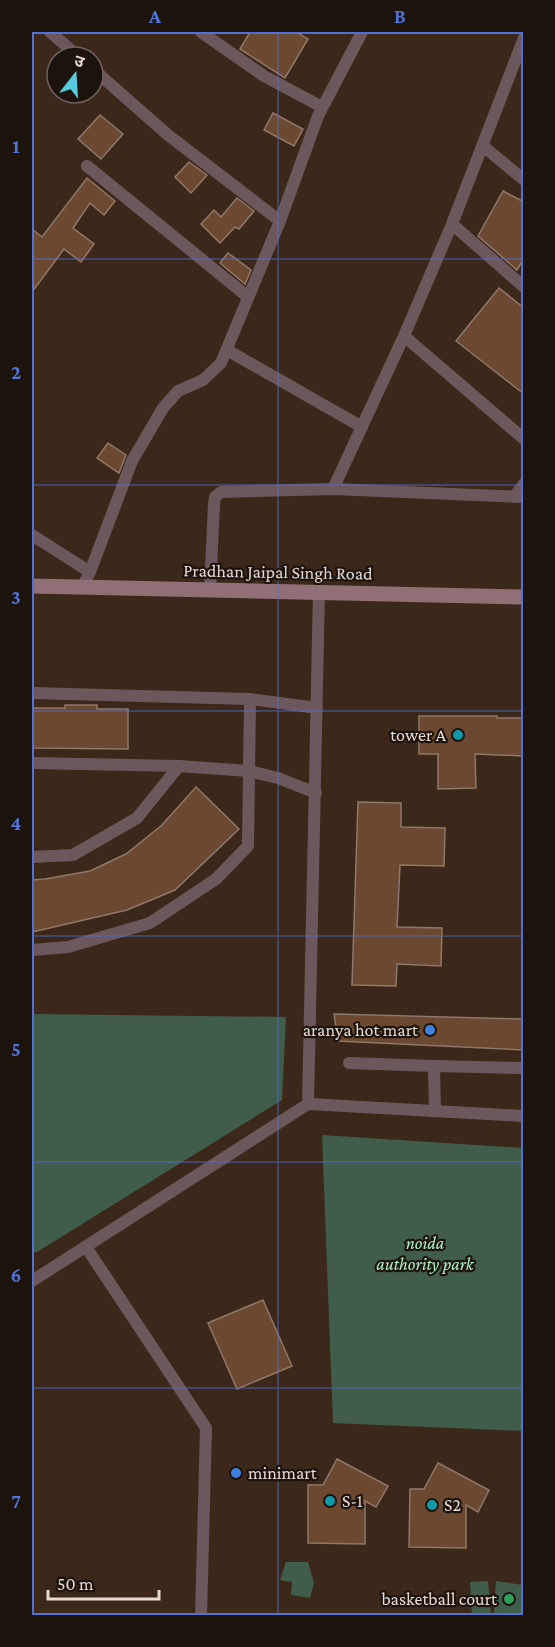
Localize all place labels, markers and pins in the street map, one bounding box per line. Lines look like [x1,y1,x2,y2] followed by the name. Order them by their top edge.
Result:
[390,725,447,745] place label: tower A
[451,728,465,742] marker: tower A
[303,1020,419,1040] place label: aranya hot mart
[423,1023,437,1037] marker: aranya hot mart
[248,1463,318,1483] place label: minimart
[229,1466,243,1480] marker: minimart
[342,1491,363,1511] place label: S-1
[323,1494,337,1508] marker: S-1
[444,1495,461,1515] place label: S2
[425,1498,439,1512] marker: S2
[381,1589,498,1609] place label: basketball court
[502,1592,516,1606] marker: basketball court

